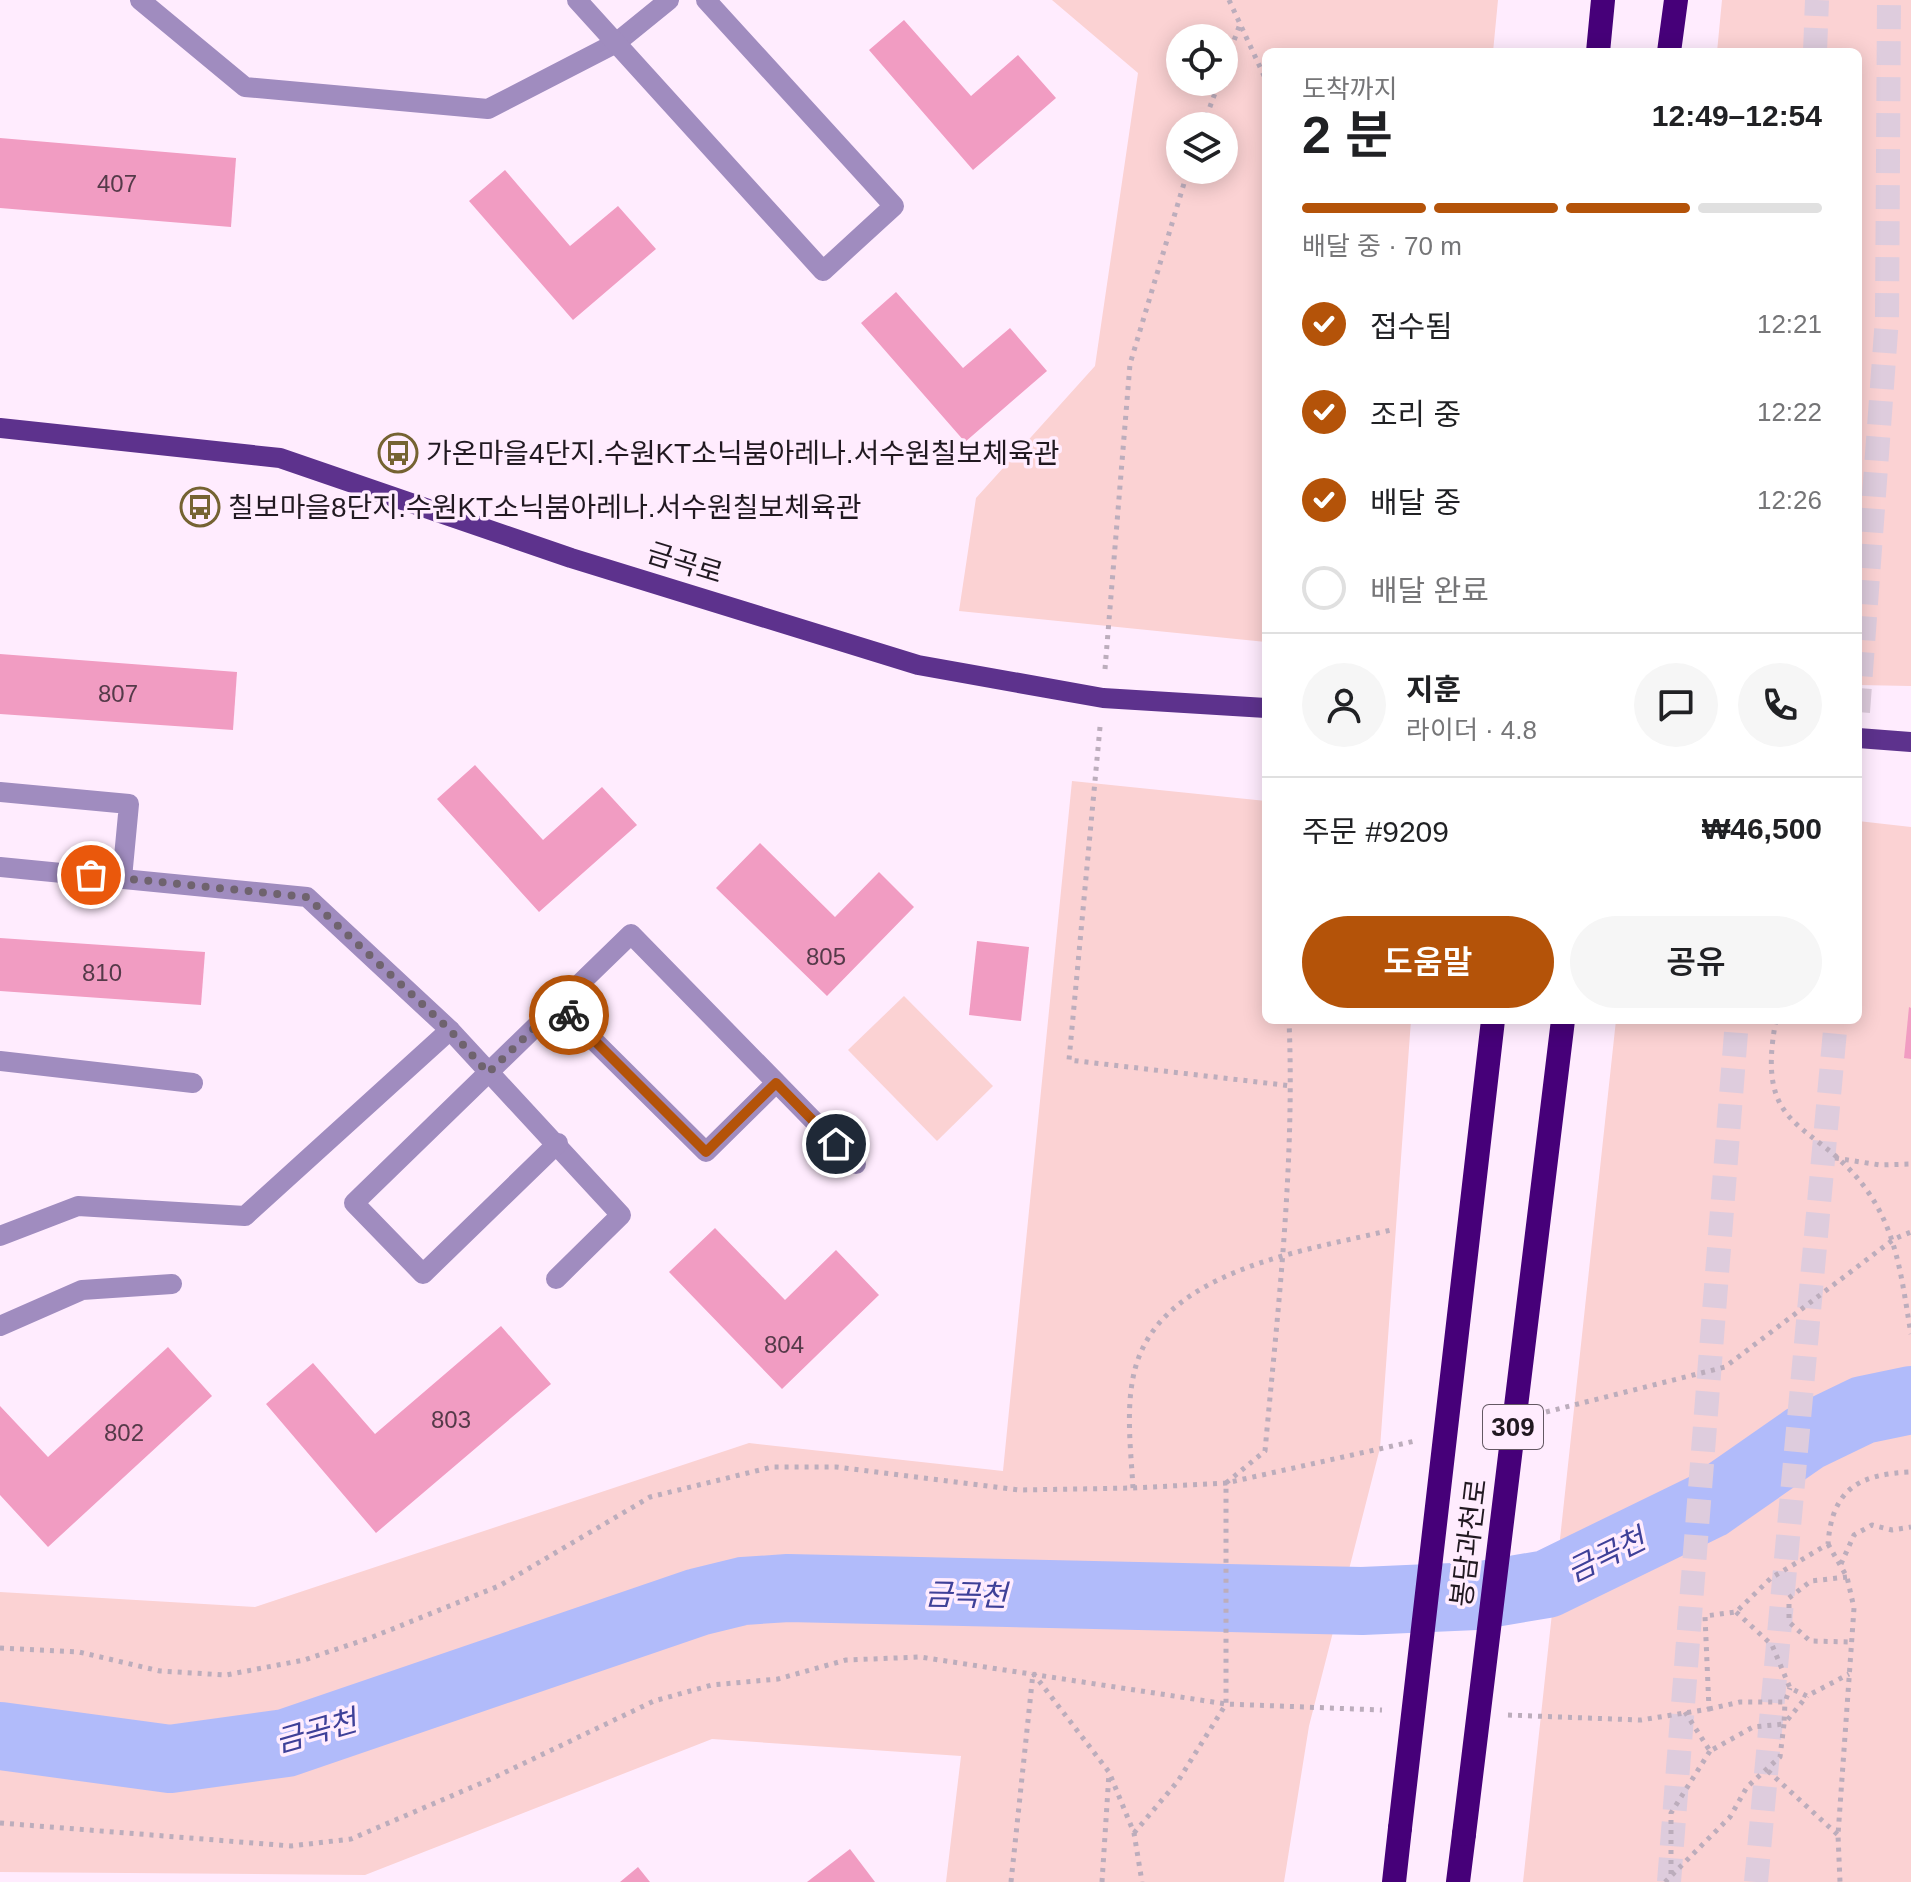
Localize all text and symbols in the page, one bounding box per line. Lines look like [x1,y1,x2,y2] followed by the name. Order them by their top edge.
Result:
[1166,24,1238,184] map controls
[1166,24,1238,96] button: locate
[1302,74,1398,104] text: 도착까지
[1652,99,1822,132] text: 12:49–12:54
[1302,106,1393,164] text: 2 분
[1166,112,1238,184] button: layers
[97,170,137,197] house number: 407
[1302,231,1462,261] text: 배달 중 · 70 m
[1302,302,1346,346] icon: check
[1757,309,1822,339] text: 12:21
[1370,310,1453,343] text: 접수됨
[1302,390,1346,434] icon: check
[1757,397,1822,427] text: 12:22
[1370,398,1461,431] text: 조리 중
[377,432,419,474] bus stop icon: 가온마을4단지.수원KT소닉붐아레나.서수원칠보체육관
[426,438,1060,469] place label: 가온마을4단지.수원KT소닉붐아레나.서수원칠보체육관
[1302,478,1346,522] icon: check
[1757,485,1822,515] text: 12:26
[179,486,221,528] bus stop icon: 칠보마을8단지.수원KT소닉붐아레나.서수원칠보체육관
[1370,486,1461,519] text: 배달 중
[228,492,862,523] place label: 칠보마을8단지.수원KT소닉붐아레나.서수원칠보체육관
[644,537,726,589] street label: 금곡로
[1370,574,1489,607] text: 배달 완료
[1302,663,1386,747] button: person
[1634,663,1718,747] button: chat
[1738,663,1822,747] button: phone
[1406,673,1461,706] text: 지훈
[98,680,138,707] house number: 807
[1406,715,1537,745] text: 라이더 · 4.8
[1702,812,1822,845] text: ₩46,500
[1302,815,1449,848] text: 주문 #9209
[57,841,125,909] pin
[69,853,113,897] icon: bag
[1302,916,1554,1008] button: 도움말
[1570,916,1822,1008] button: 공유
[806,943,846,970] house number: 805
[82,959,122,986] house number: 810
[529,975,609,1055] courier
[547,993,591,1037] icon: bike
[802,1110,870,1178] pin
[814,1122,858,1166] icon: home
[764,1331,804,1358] house number: 804
[1483,1405,1543,1449] road number: 309
[431,1406,471,1433] house number: 803
[104,1419,144,1446] house number: 802
[1446,1477,1492,1609] street label: 봉담과천로
[1562,1521,1653,1588] water label: 금곡천
[924,1578,1011,1612] water label: 금곡천
[272,1703,364,1758] water label: 금곡천

